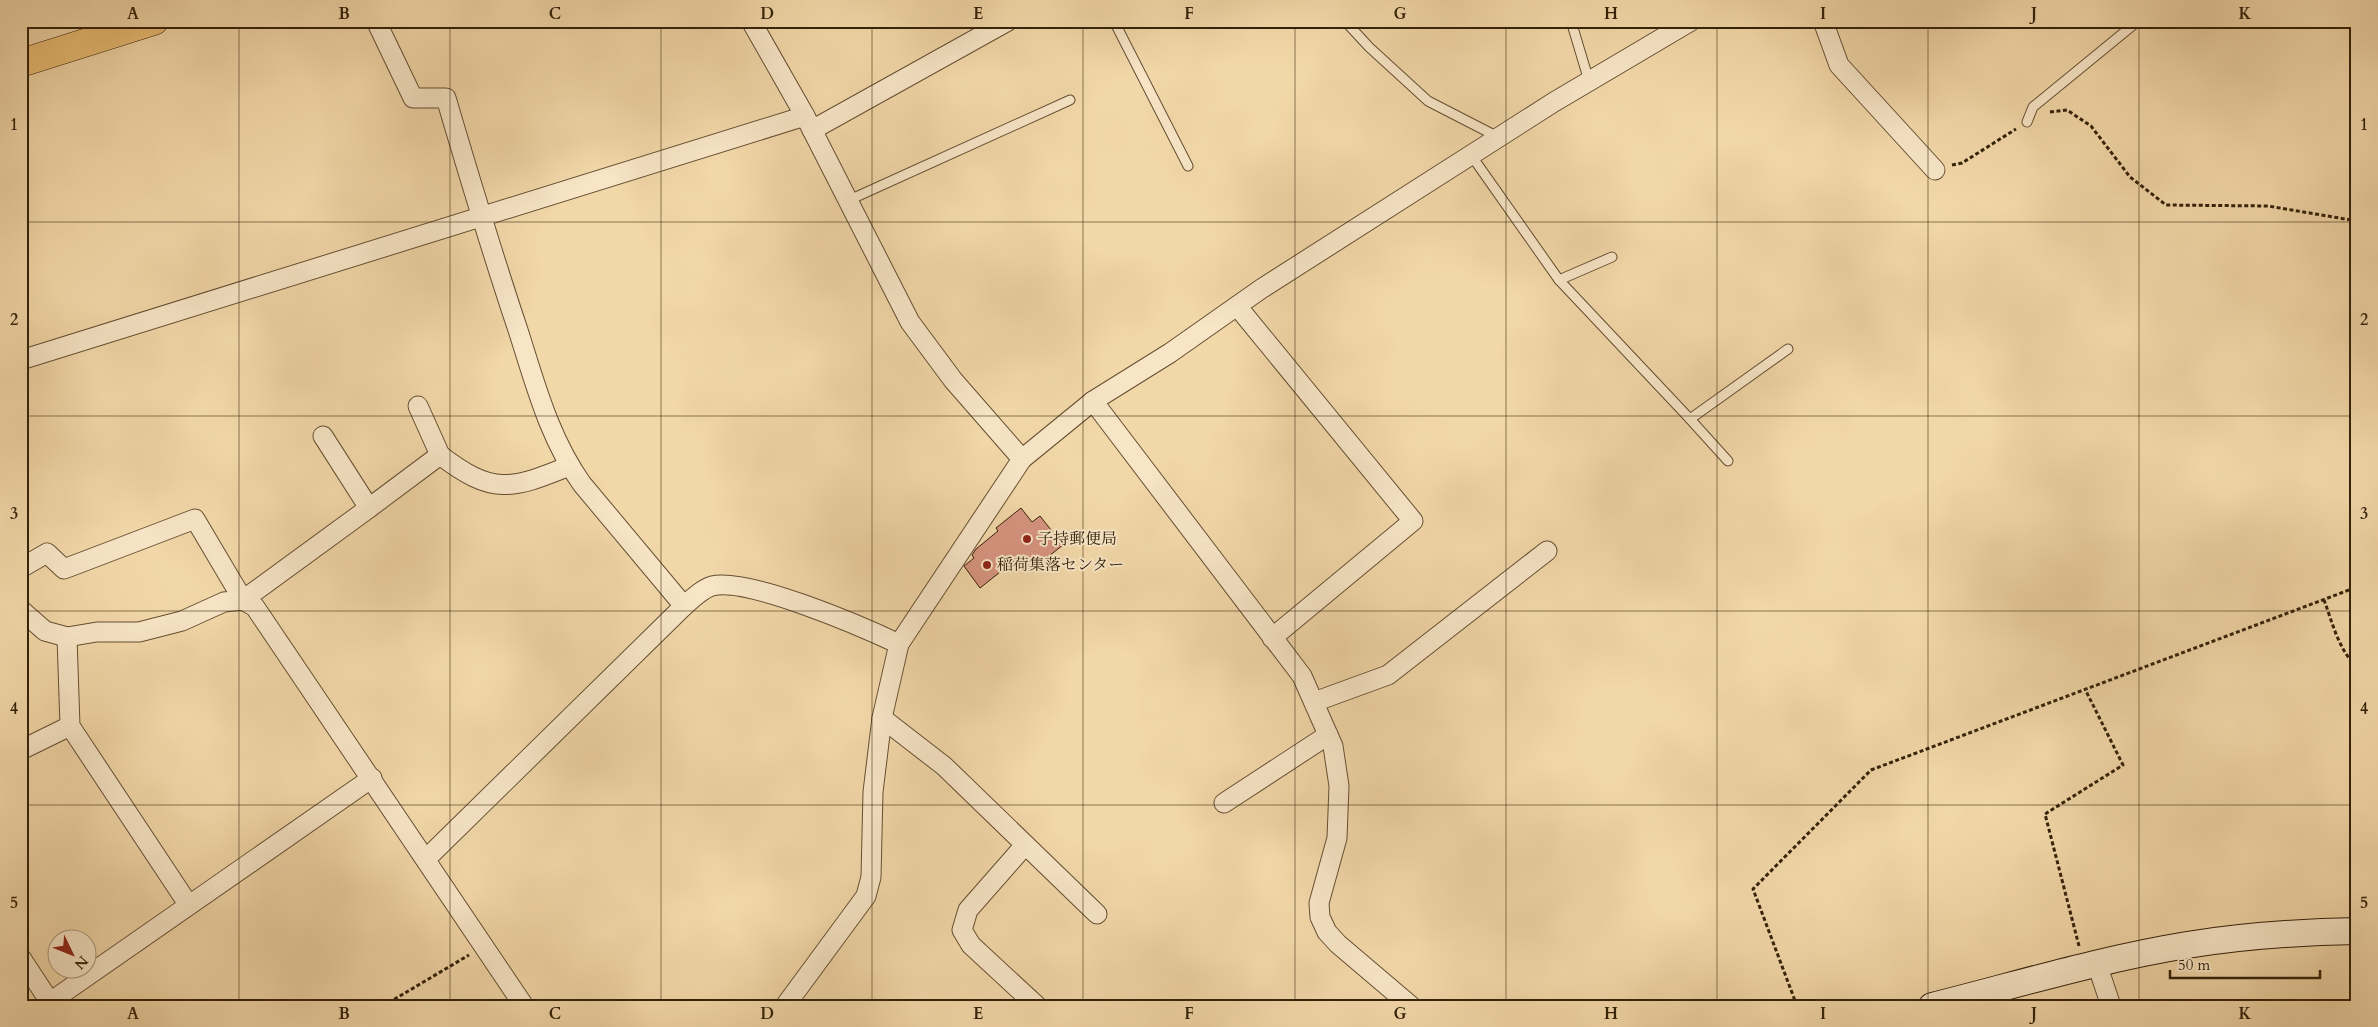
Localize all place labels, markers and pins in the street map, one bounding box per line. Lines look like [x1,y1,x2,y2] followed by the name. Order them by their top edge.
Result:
[1037,528,1117,550] place label: 子持郵便局
[1021,533,1033,545] marker: 子持郵便局
[997,554,1124,576] place label: 稲荷集落センター
[981,559,993,571] marker: 稲荷集落センター

